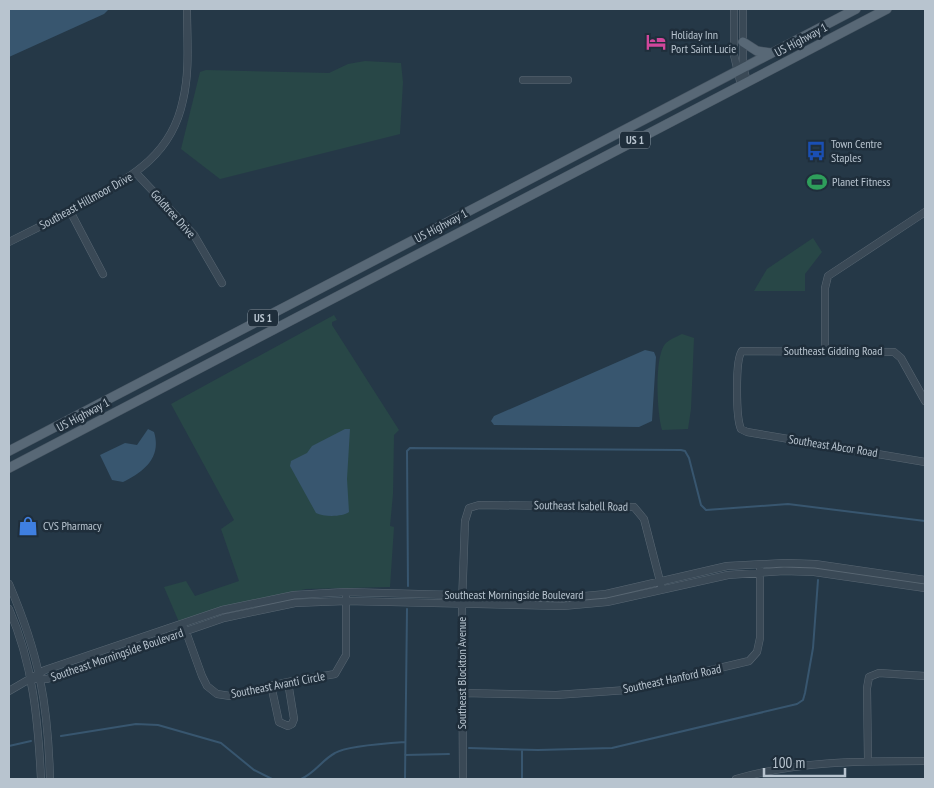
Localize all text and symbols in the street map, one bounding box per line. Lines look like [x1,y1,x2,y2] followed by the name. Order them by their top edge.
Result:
[772,19,830,60] street label: US Highway 1
[671,27,736,56] place label: Holiday Inn Port Saint Lucie
[645,31,667,53] hotel icon: Holiday Inn Port Saint Lucie
[620,132,650,148] road number: US 1
[831,136,882,165] place label: Town Centre Staples
[805,140,827,162] bus stop icon: Town Centre Staples
[37,169,135,232] street label: Southeast Hillmoor Drive
[806,171,828,193] sports icon: Planet Fitness
[832,174,890,189] place label: Planet Fitness
[148,186,199,241] street label: Goldtree Drive
[412,205,470,246] street label: US Highway 1
[248,310,278,326] road number: US 1
[784,343,882,358] street label: Southeast Gidding Road
[54,394,112,435] street label: US Highway 1
[788,431,879,460] street label: Southeast Abcor Road
[534,497,628,514] street label: Southeast Isabell Road
[17,515,39,537] shop icon: CVS Pharmacy
[43,518,102,533] place label: CVS Pharmacy
[444,587,584,602] street label: Southeast Morningside Boulevard
[454,617,469,729] street label: Southeast Blockton Avenue
[49,625,185,684] street label: Southeast Morningside Boulevard
[621,661,722,696] street label: Southeast Hanford Road
[230,668,326,701] street label: Southeast Avanti Circle
[764,746,845,778] scale bar
[772,753,805,772] text: 100 m

